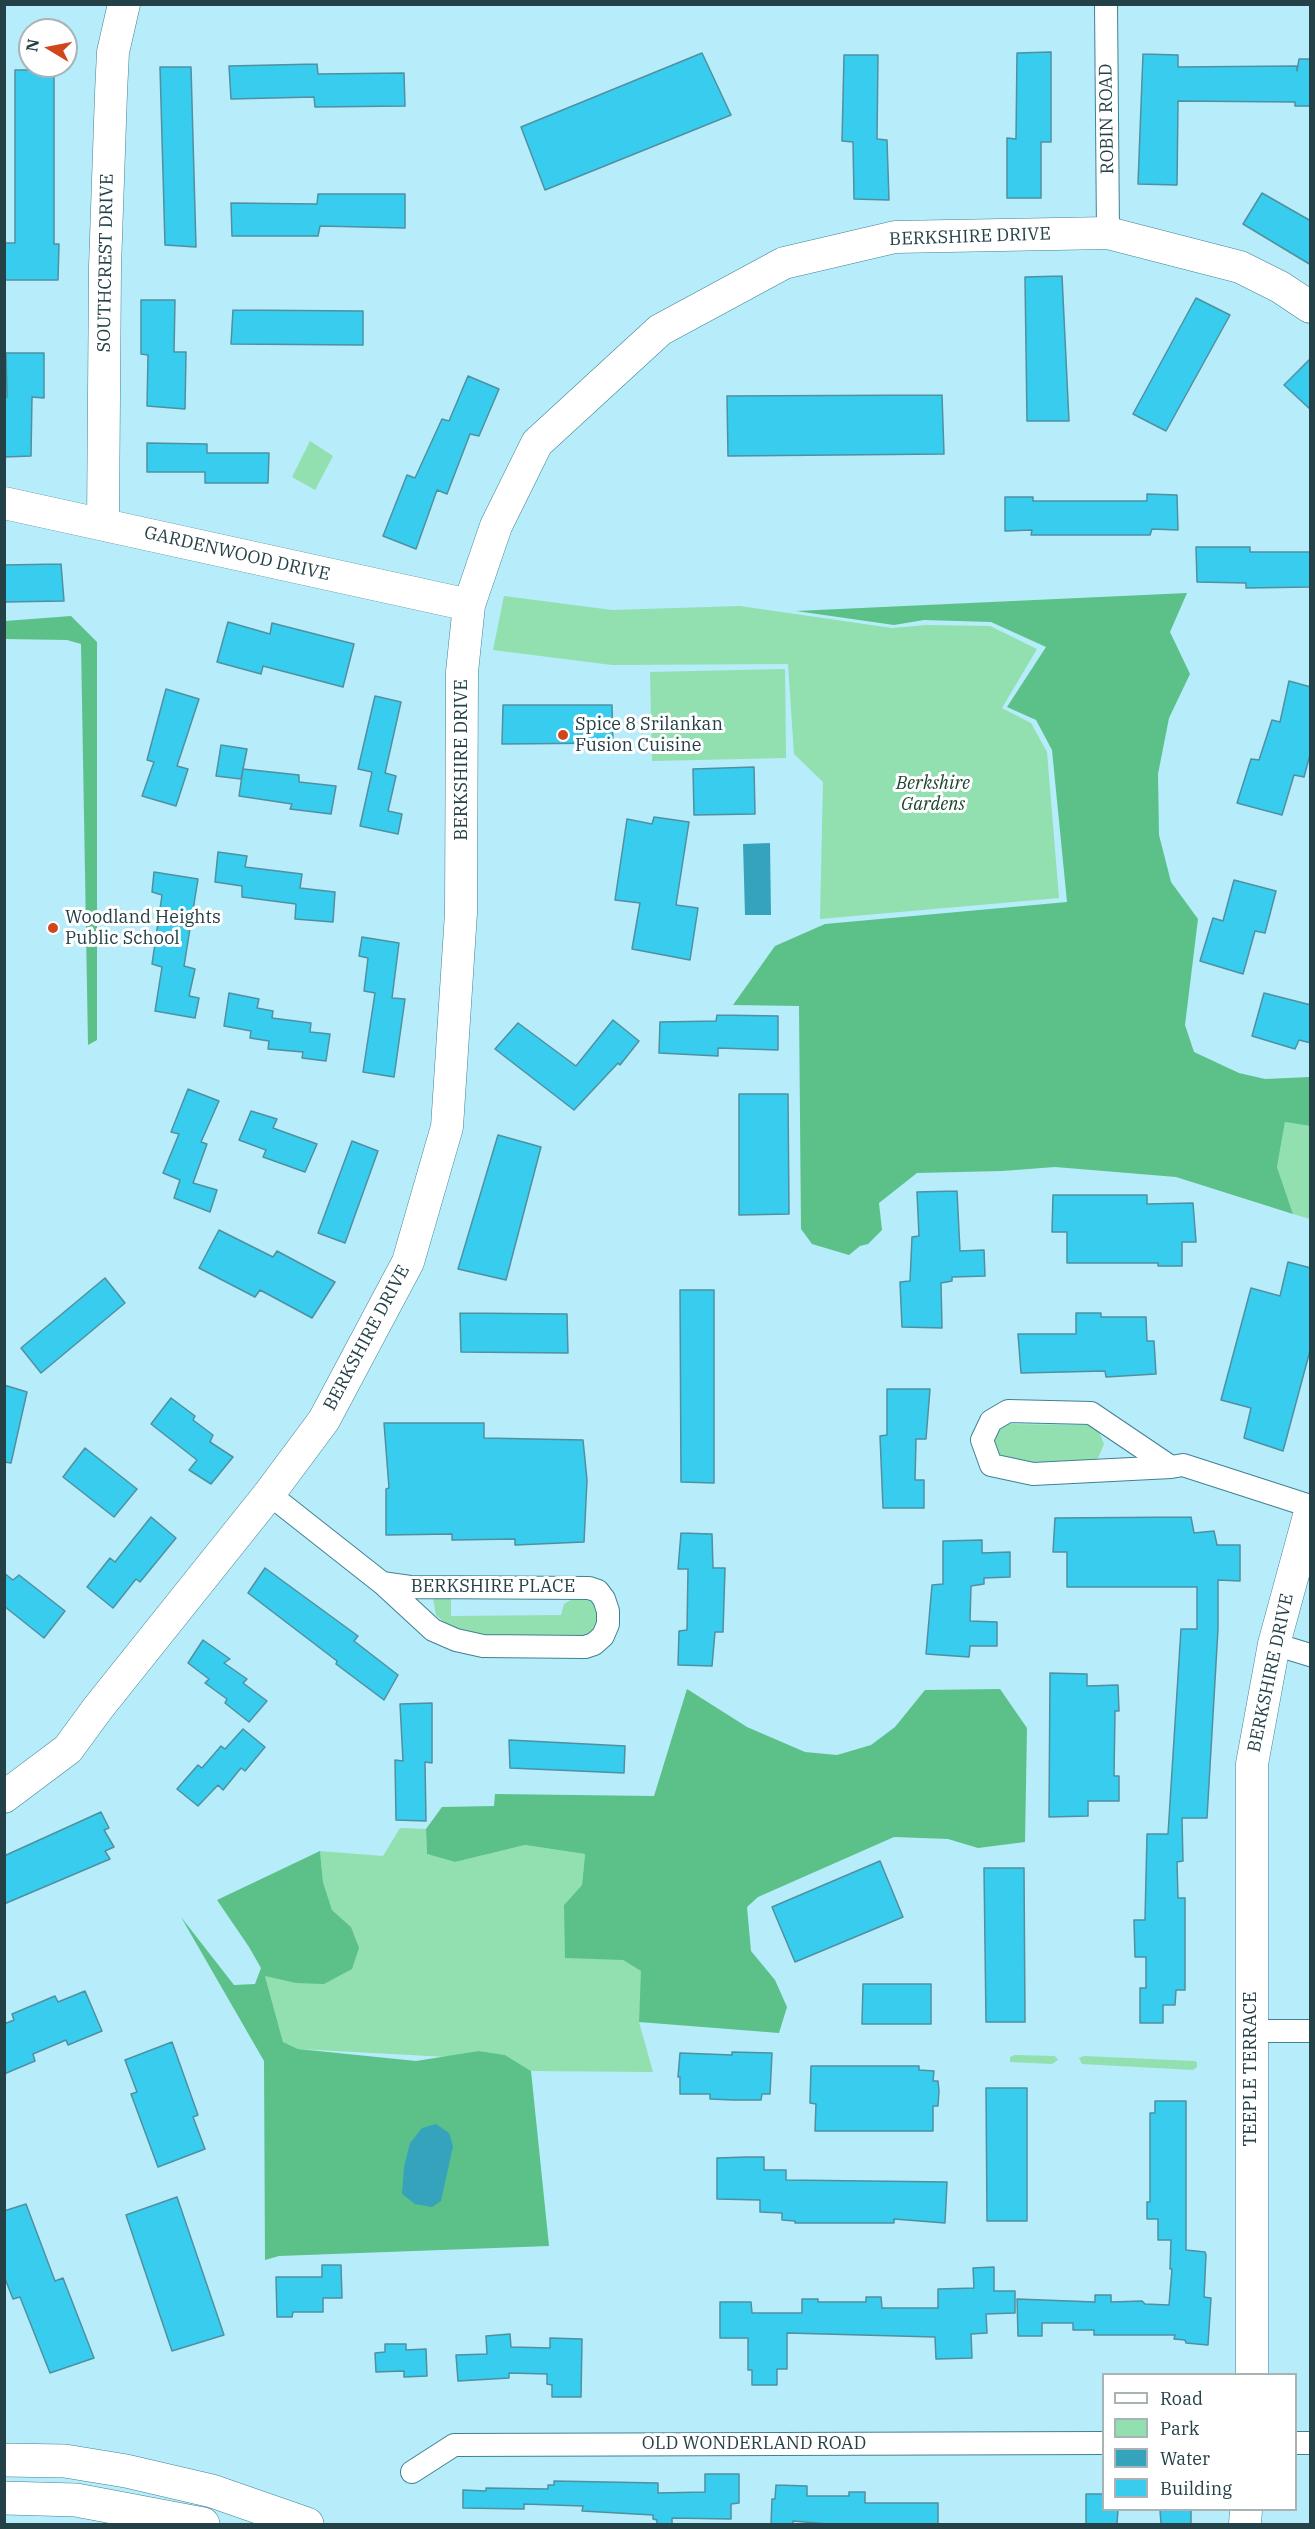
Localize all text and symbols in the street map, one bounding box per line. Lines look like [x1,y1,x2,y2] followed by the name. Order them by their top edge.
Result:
[18,18,78,78] north arrow
[21,37,43,53] text: N
[1095,63,1119,175] street label: ROBIN ROAD
[94,173,118,353] street label: SOUTHCREST DRIVE
[889,223,1051,251] street label: BERKSHIRE DRIVE
[142,522,332,586] street label: GARDENWOOD DRIVE
[451,679,473,841] street label: BERKSHIRE DRIVE
[575,714,723,756] place label: Spice 8 Srilankan Fusion Cuisine
[556,728,570,742] marker: Spice 8 Srilankan Fusion Cuisine
[896,773,970,816] park label: Berkshire Gardens
[65,907,221,950] place label: Woodland Heights Public School
[46,921,60,935] marker: Woodland Heights Public School
[320,1262,414,1414] street label: BERKSHIRE DRIVE
[411,1576,575,1598] street label: BERKSHIRE PLACE
[1244,1592,1298,1754] street label: BERKSHIRE DRIVE
[1240,1991,1262,2147] street label: TEEPLE TERRACE
[1102,2373,1297,2511] legend
[1160,2387,1203,2410] text: Road
[1160,2417,1199,2440] text: Park
[642,2433,866,2455] street label: OLD WONDERLAND ROAD
[1160,2447,1210,2470] text: Water
[1160,2477,1232,2500] text: Building

